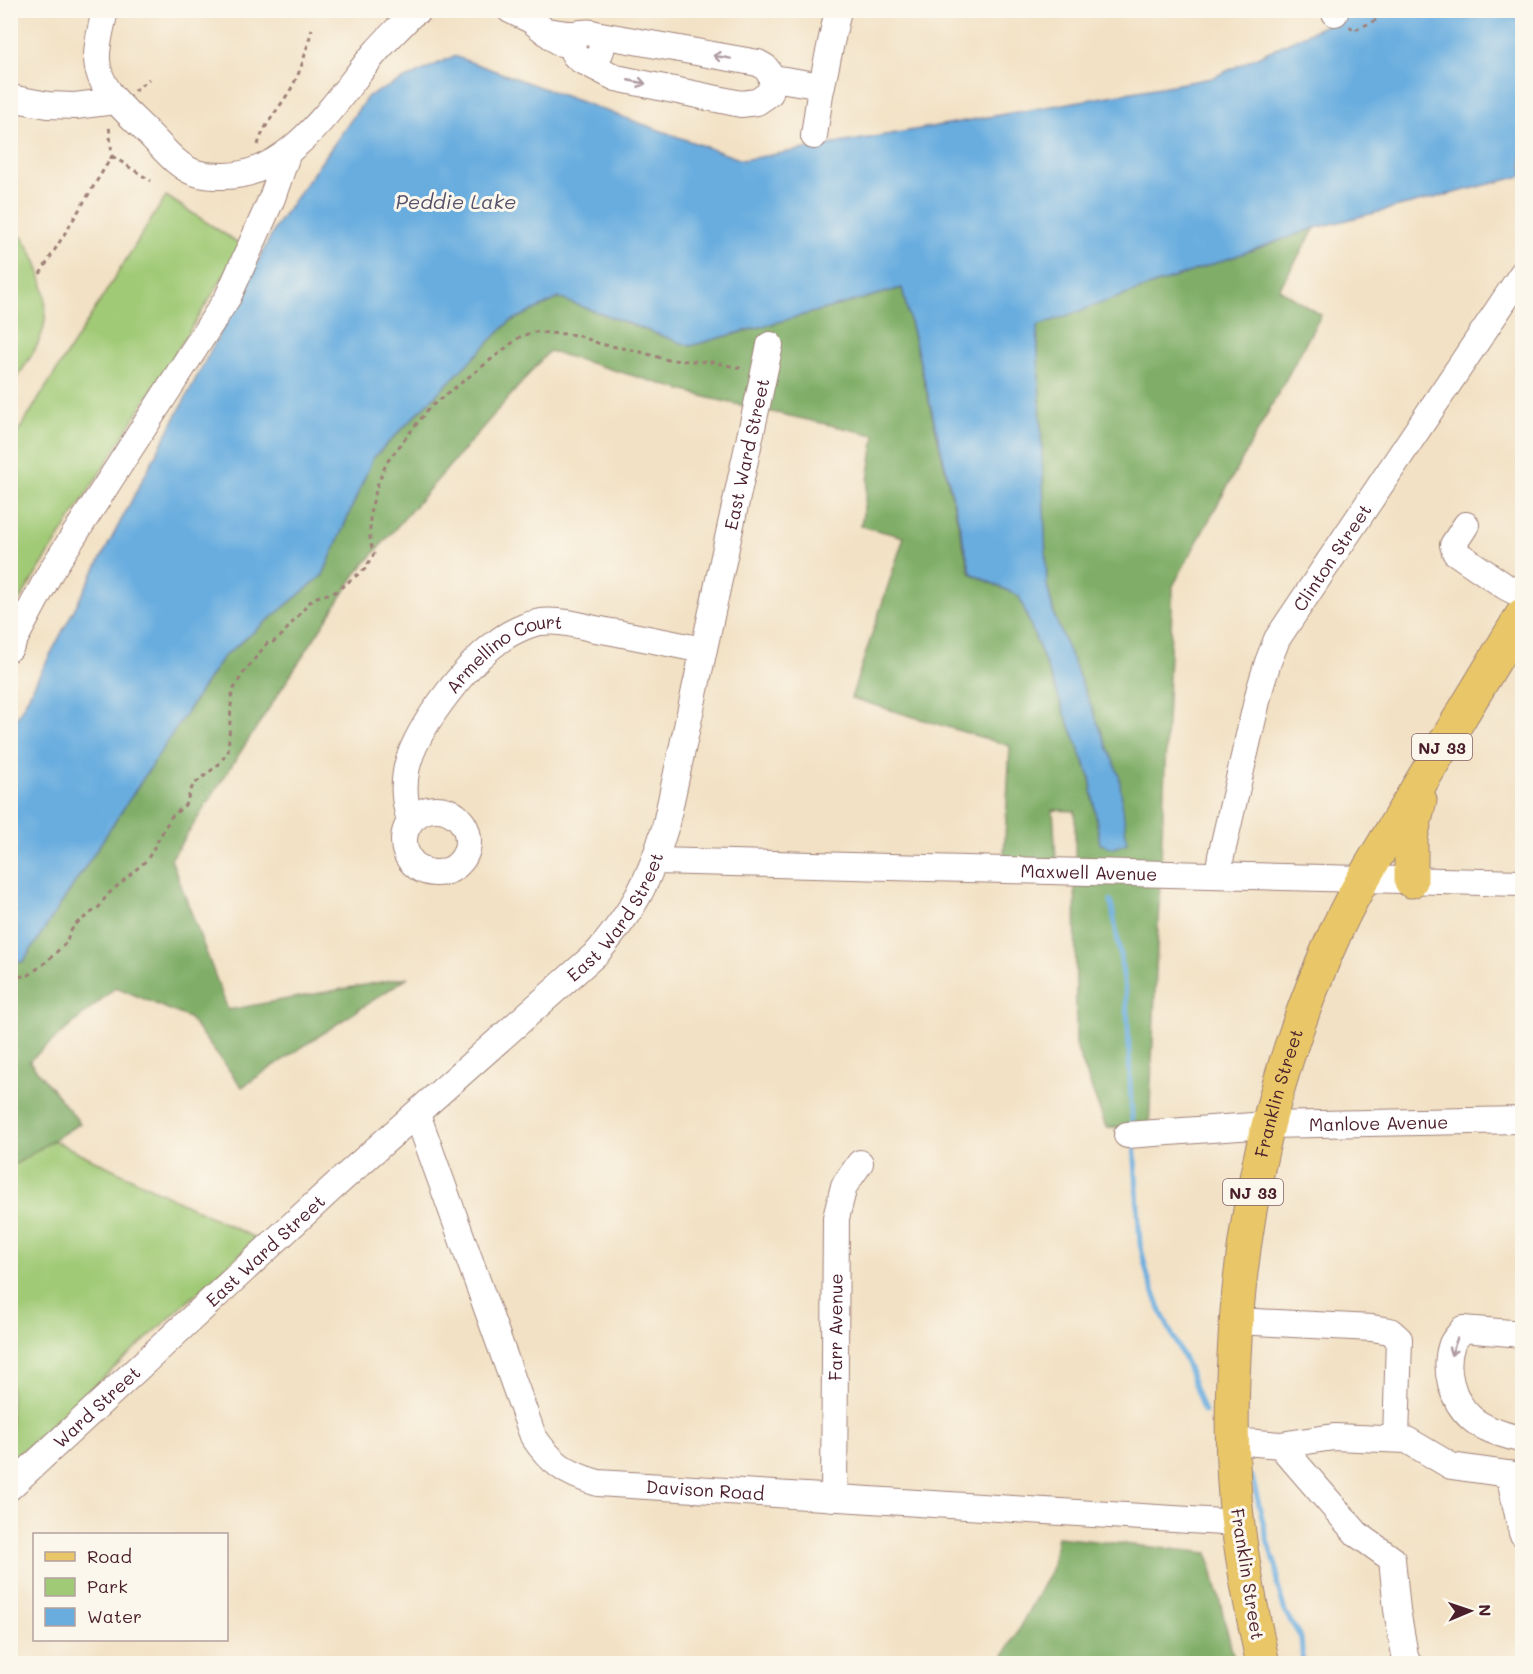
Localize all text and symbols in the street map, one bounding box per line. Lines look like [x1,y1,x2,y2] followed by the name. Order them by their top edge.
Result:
[712,51,732,62] one-way arrow
[627,77,646,88] one-way arrow
[396,188,516,214] water label: Peddie Lake
[718,376,774,532] street label: East Ward Street
[1287,499,1377,616] street label: Clinton Street
[440,609,564,698] street label: Armellino Court
[1412,734,1472,760] road number: NJ 33
[561,849,668,986] street label: East Ward Street
[1020,858,1158,886] street label: Maxwell Avenue
[1249,1025,1308,1160] street label: Franklin Street
[1309,1109,1449,1136] street label: Manlove Avenue
[1223,1179,1283,1205] road number: NJ 33
[200,1189,330,1312] street label: East Ward Street
[823,1273,848,1381] street label: Farr Avenue
[1447,1337,1458,1355] one-way arrow
[48,1360,145,1453] street label: Ward Street
[645,1474,765,1505] street label: Davison Road
[1226,1506,1270,1642] street label: Franklin Street
[33,1533,228,1641] legend
[87,1544,132,1568] text: Road
[87,1574,128,1598] text: Park
[1440,1581,1500,1641] north arrow
[87,1604,142,1628] text: Water
[1475,1604,1496,1617] text: N

